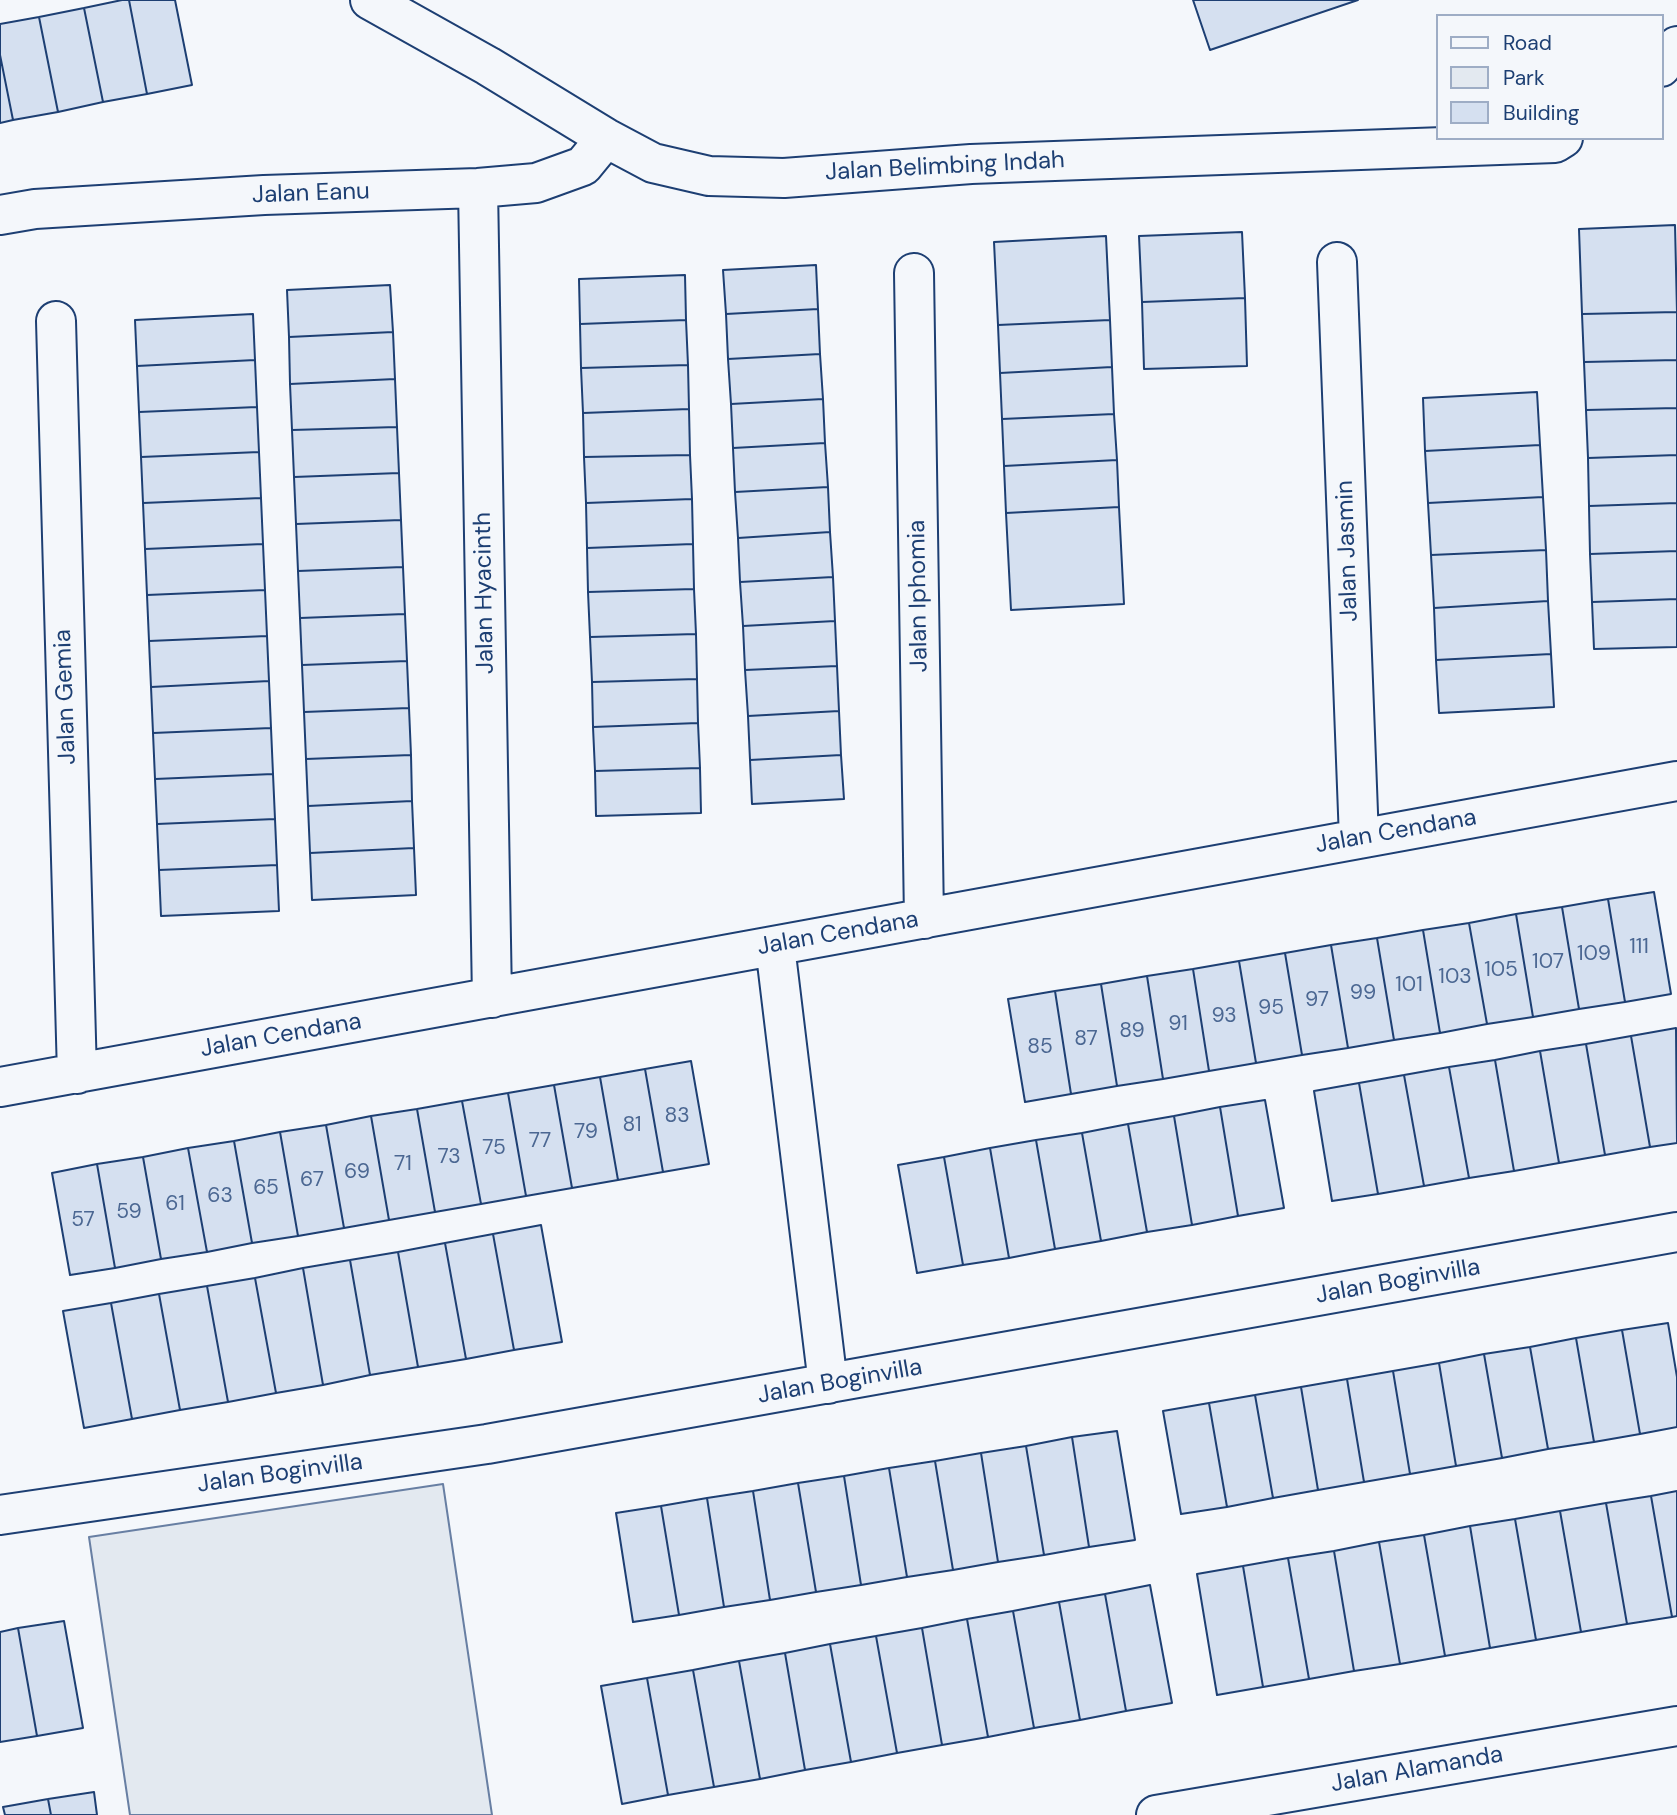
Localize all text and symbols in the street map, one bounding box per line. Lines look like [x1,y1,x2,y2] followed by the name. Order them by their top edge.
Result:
[1436,14,1663,140] legend
[1503,29,1552,57] text: Road
[1503,64,1544,92] text: Park
[1503,99,1579,127] text: Building
[824,146,1066,188] street label: Jalan Belimbing Indah
[252,178,370,210] street label: Jalan Eanu
[1331,480,1365,622] street label: Jalan Jasmin
[469,512,501,674] street label: Jalan Hyacinth
[903,520,935,672] street label: Jalan Iphomia
[49,629,83,765] street label: Jalan Gemia
[1313,804,1479,860] street label: Jalan Cendana
[755,906,921,962] street label: Jalan Cendana
[1629,934,1649,960] house number: 111
[1577,941,1611,967] house number: 109
[1532,949,1564,975] house number: 107
[1484,957,1518,983] house number: 105
[1438,964,1472,990] house number: 103
[1395,972,1423,998] house number: 101
[1350,980,1376,1006] house number: 99
[1305,987,1329,1013] house number: 97
[1258,995,1284,1021] house number: 95
[1211,1003,1237,1029] house number: 93
[198,1008,364,1064] street label: Jalan Cendana
[1168,1011,1188,1037] house number: 91
[1119,1018,1145,1044] house number: 89
[1074,1026,1098,1052] house number: 87
[1027,1034,1053,1060] house number: 85
[664,1103,690,1129] house number: 83
[623,1112,641,1138] house number: 81
[574,1119,598,1145] house number: 79
[529,1128,551,1154] house number: 77
[482,1135,506,1161] house number: 75
[437,1144,461,1170] house number: 73
[394,1151,412,1177] house number: 71
[344,1159,370,1185] house number: 69
[300,1167,324,1193] house number: 67
[253,1175,279,1201] house number: 65
[207,1183,233,1209] house number: 63
[165,1191,185,1217] house number: 61
[116,1199,142,1225] house number: 59
[71,1207,95,1233] house number: 57
[1313,1253,1483,1311] street label: Jalan Boginvilla
[755,1353,925,1411] street label: Jalan Boginvilla
[195,1448,365,1500] street label: Jalan Boginvilla
[1329,1741,1505,1799] street label: Jalan Alamanda

